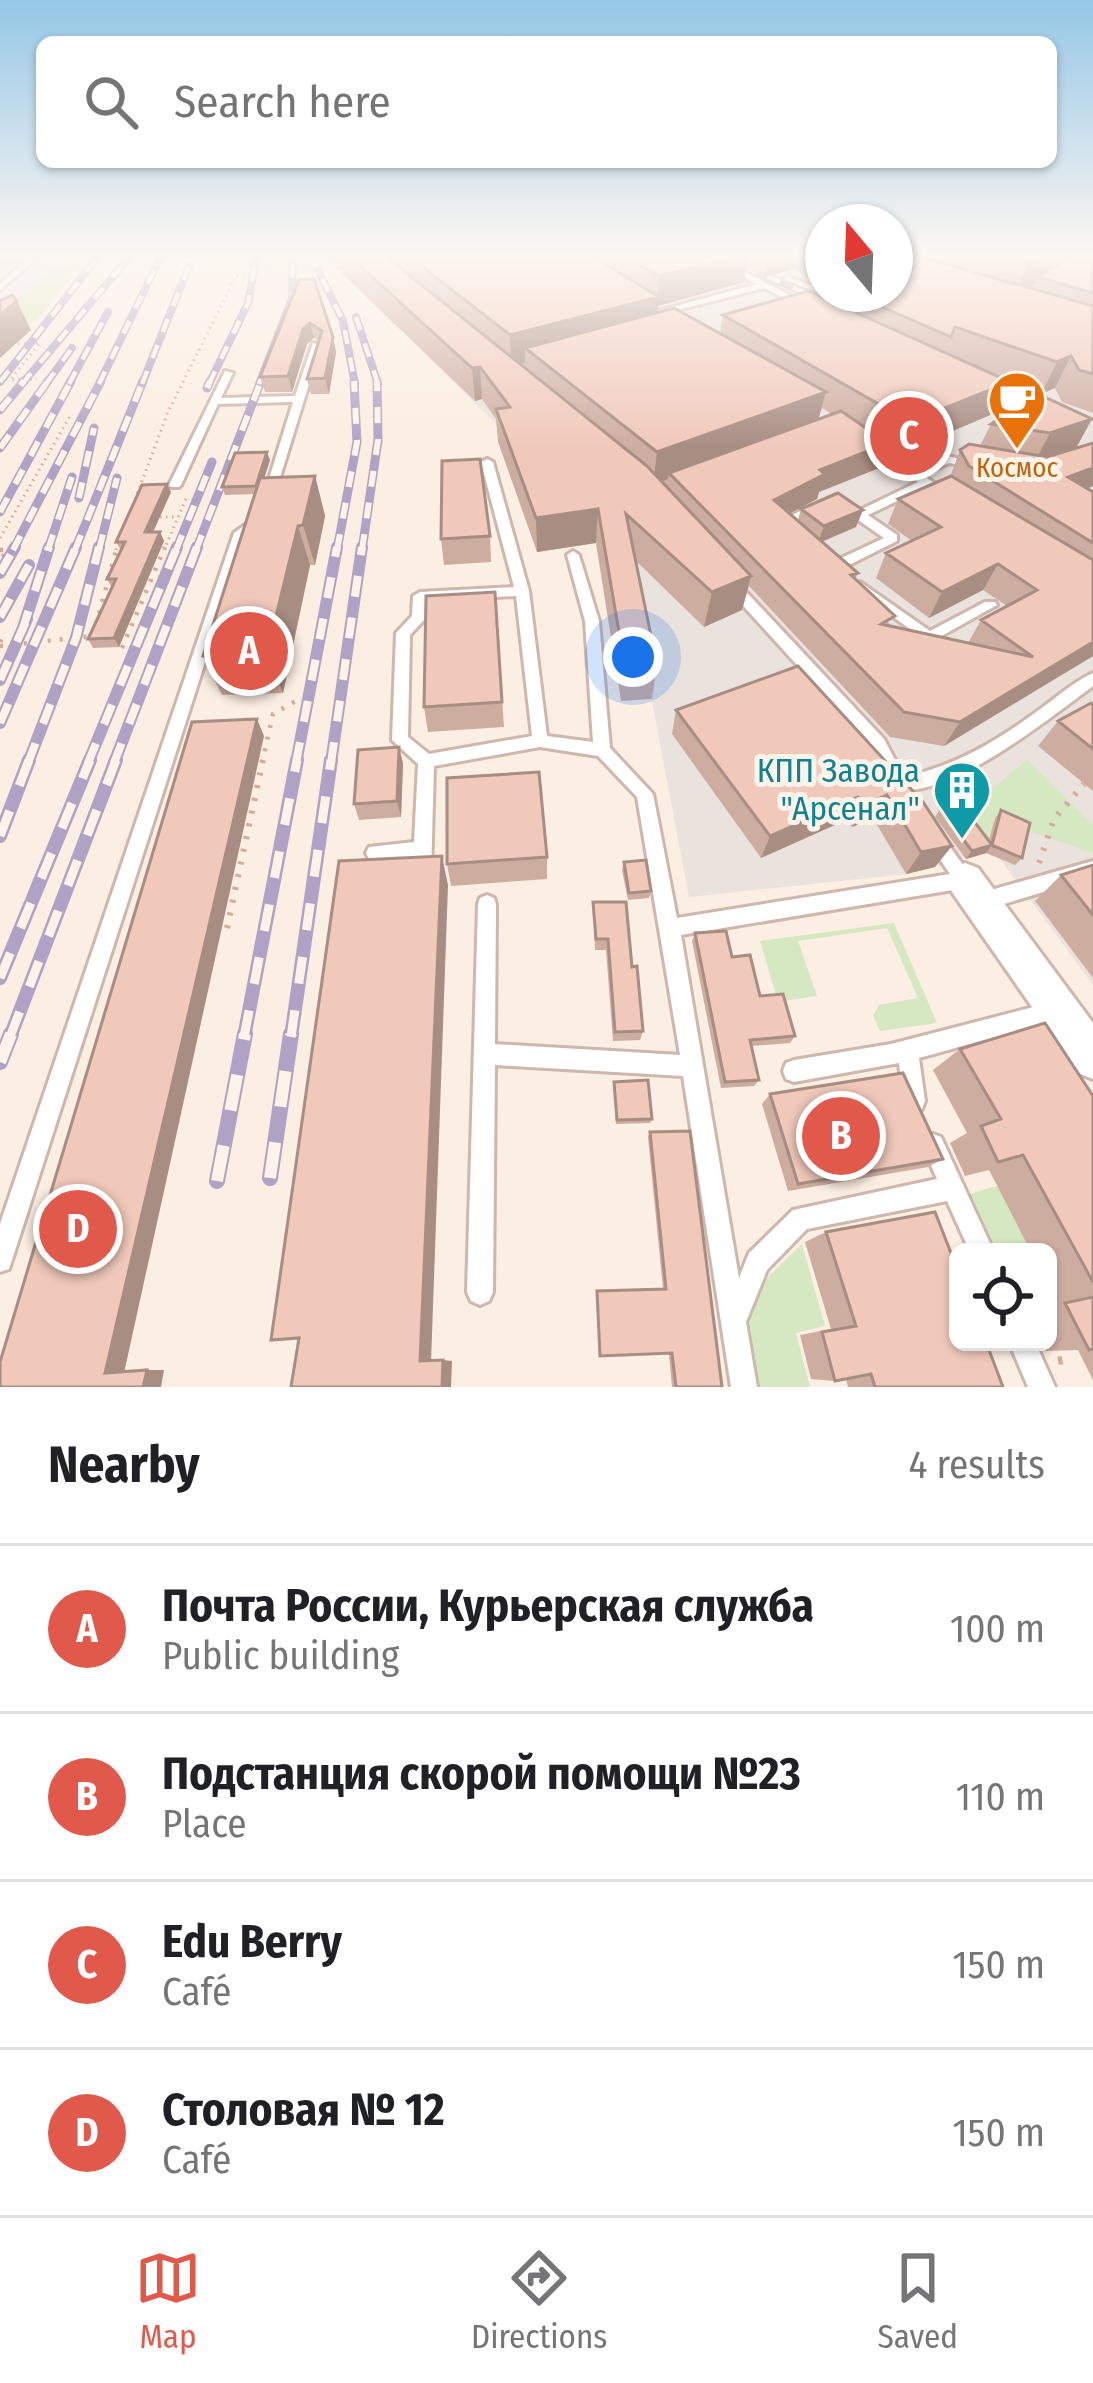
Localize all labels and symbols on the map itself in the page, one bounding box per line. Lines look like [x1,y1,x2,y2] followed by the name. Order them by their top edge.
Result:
[805,204,913,312] north arrow
[986,369,1048,451] cafe icon: Космос
[870,391,948,481] pin: C
[976,452,1058,484] place label: Космос
[210,606,288,696] pin: A
[603,627,663,687] your location
[757,751,920,829] place label: КПП Завода "Арсенал"
[931,759,993,841] building icon: КПП Завода "Арсенал"
[802,1091,880,1181] pin: B
[39,1184,117,1274] pin: D

